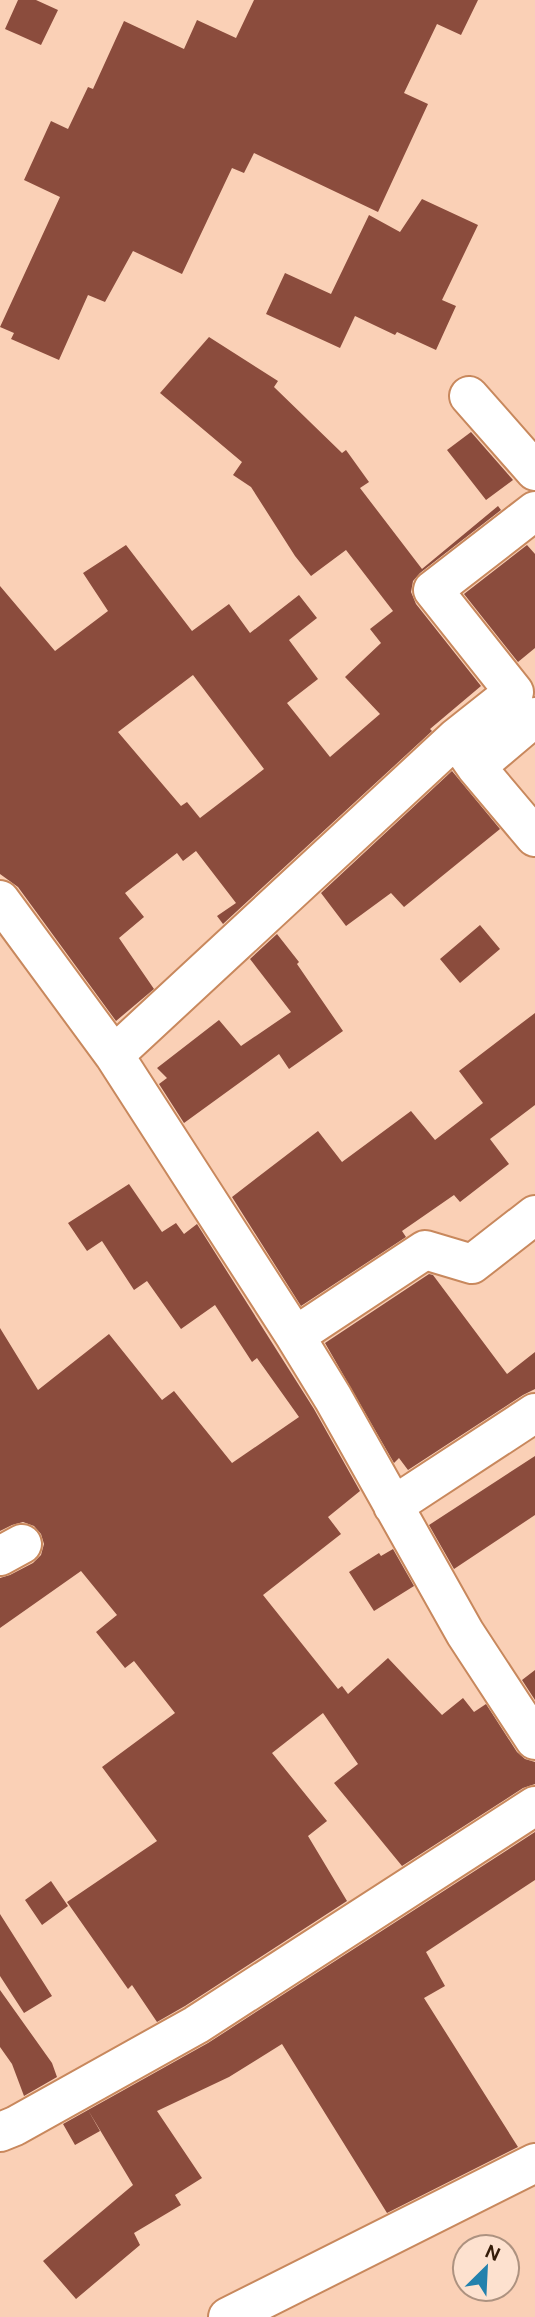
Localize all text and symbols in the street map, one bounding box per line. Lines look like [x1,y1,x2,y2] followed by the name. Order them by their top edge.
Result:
[451,2233,521,2303] north arrow
[481,2239,504,2267] text: N

